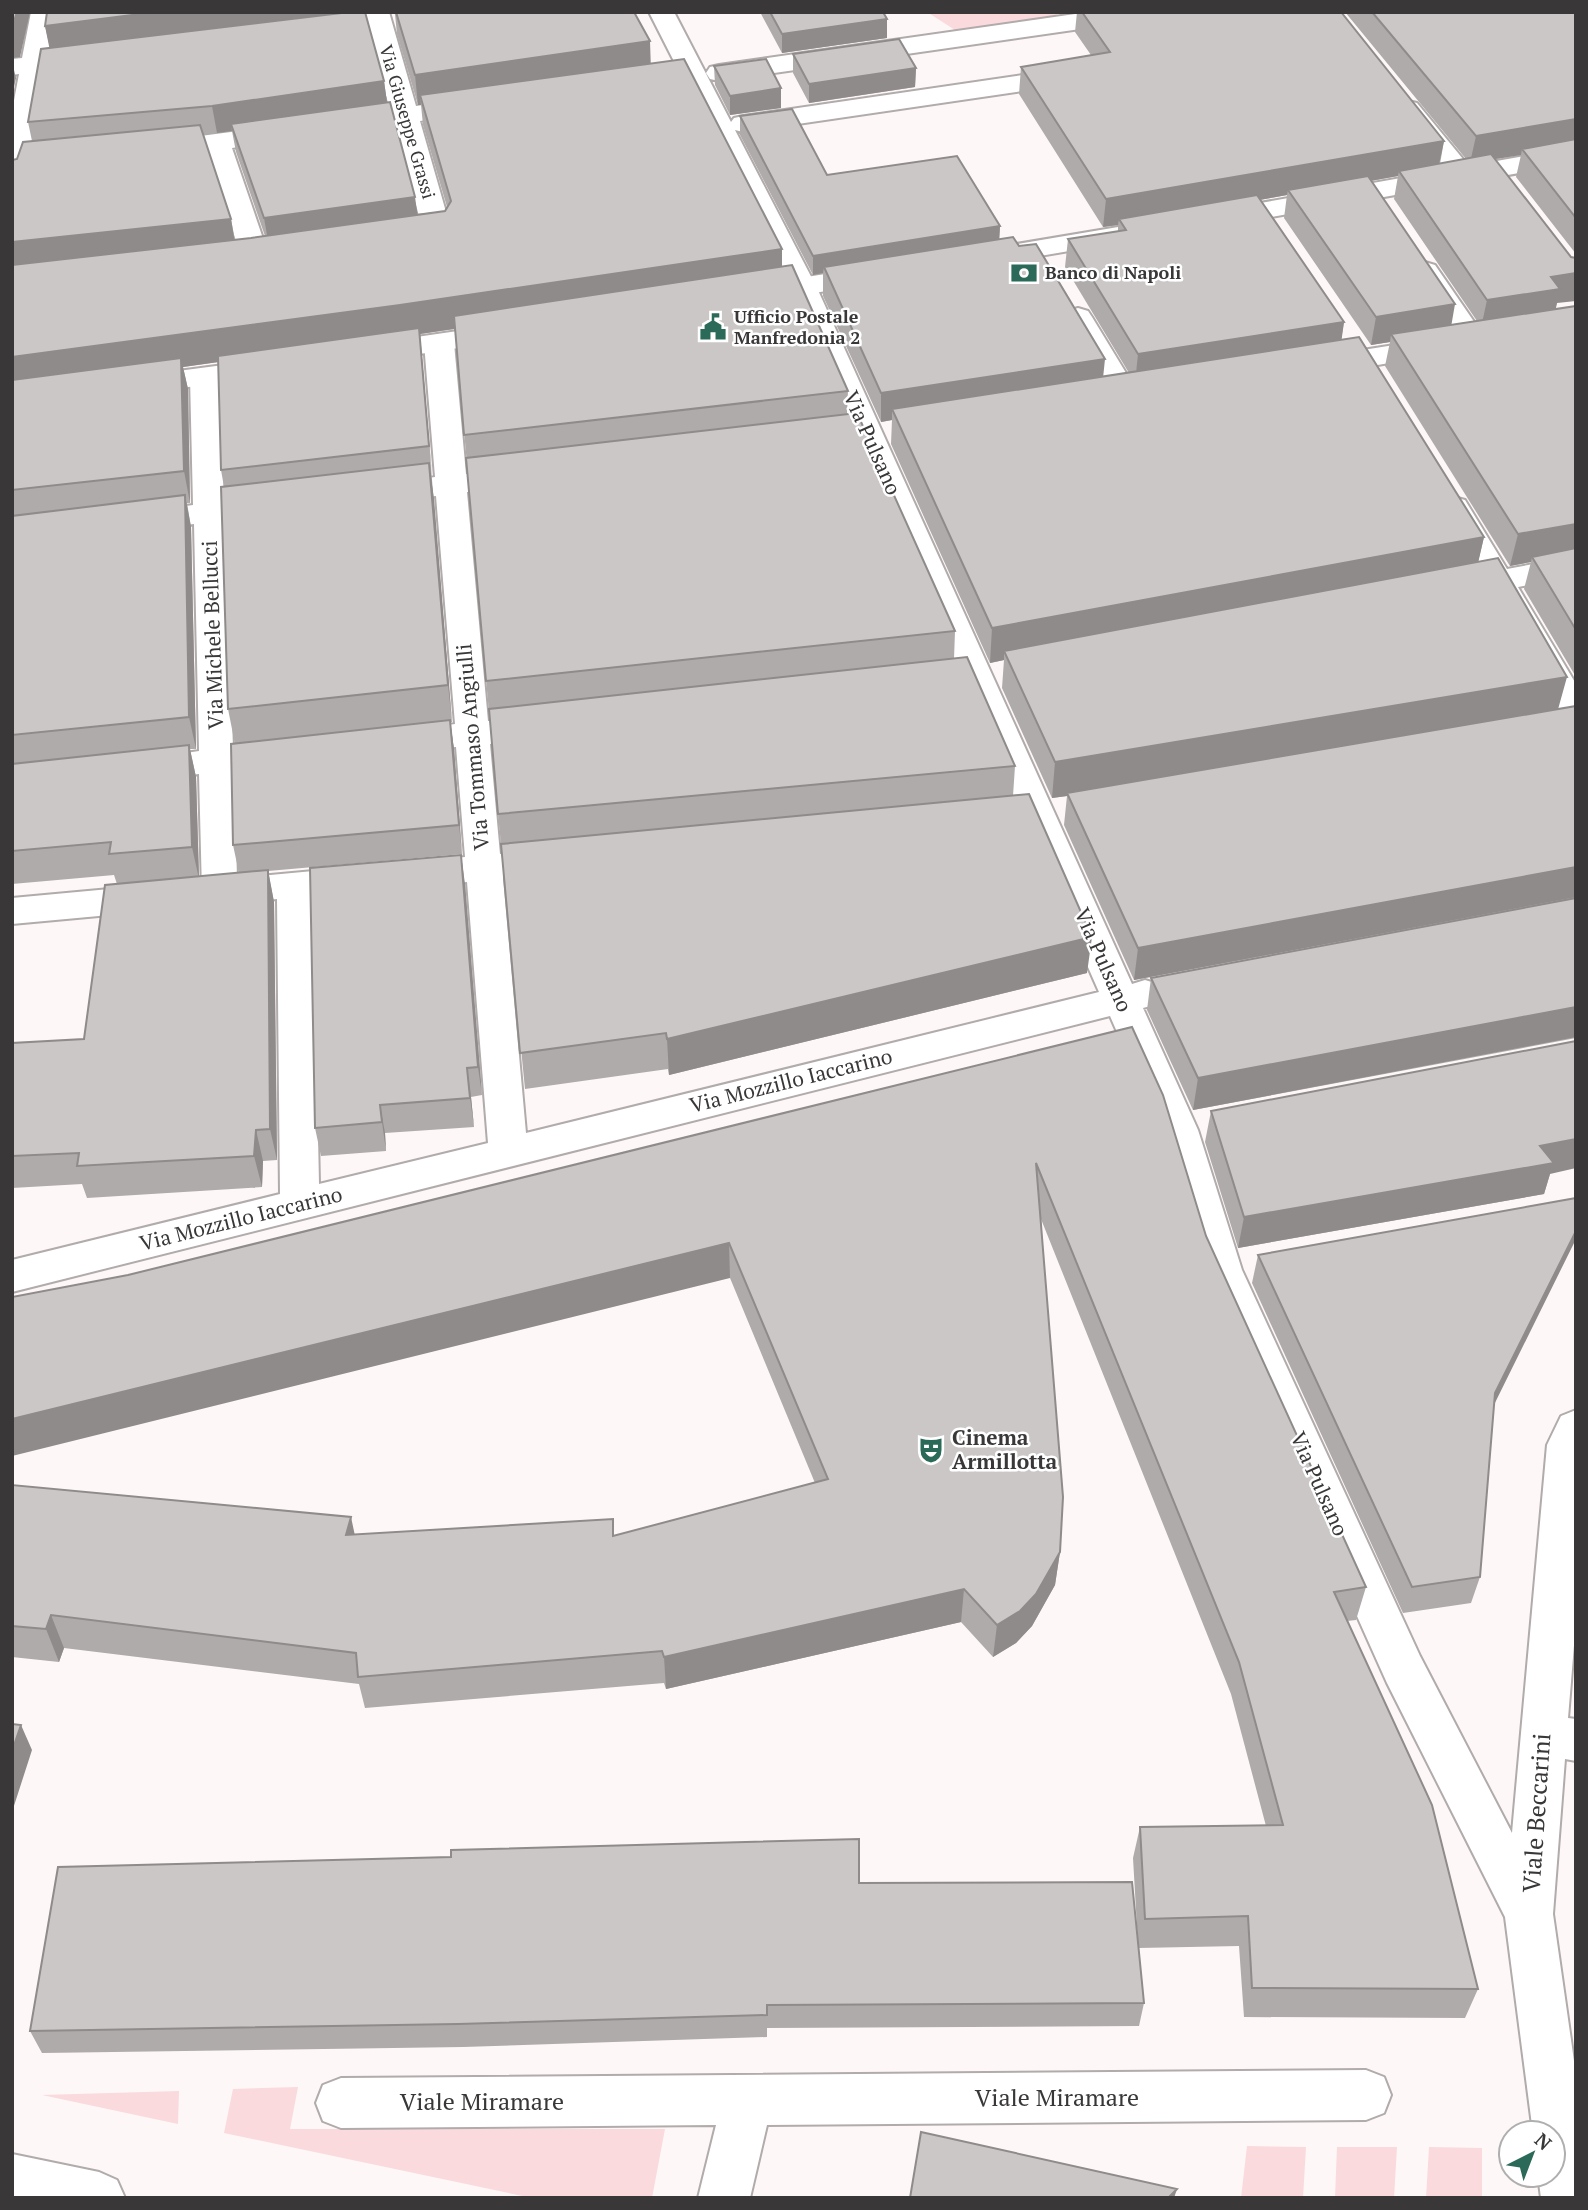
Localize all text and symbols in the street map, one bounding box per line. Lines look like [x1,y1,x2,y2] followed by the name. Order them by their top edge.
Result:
[374,42,441,202] street label: Via Giuseppe Grassi
[1009,258,1039,288] bank icon: Banco di Napoli
[1045,260,1181,284] place label: Banco di Napoli
[734,304,861,349] place label: Ufficio Postale Manfredonia 2
[698,312,728,342] public building icon: Ufficio Postale Manfredonia 2
[838,386,908,499] street label: Via Pulsano
[195,540,229,730] street label: Via Michele Bellucci
[449,643,495,851] street label: Via Tommaso Angiulli
[1069,903,1139,1016] street label: Via Pulsano
[686,1041,895,1119] street label: Via Mozzillo Iaccarino
[136,1179,345,1257] street label: Via Mozzillo Iaccarino
[952,1423,1058,1475] place label: Cinema Armillotta
[1285,1427,1355,1540] street label: Via Pulsano
[916,1435,946,1465] theatre icon: Cinema Armillotta
[1514,1732,1558,1894] street label: Viale Beccarini
[975,2081,1139,2113] street label: Viale Miramare
[400,2085,564,2117] street label: Viale Miramare
[1497,2119,1567,2189] north arrow
[1530,2127,1558,2156] text: N

